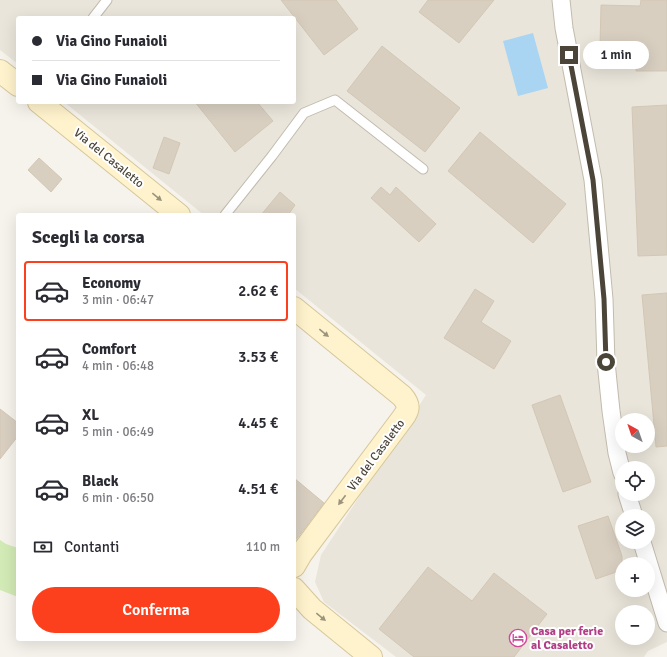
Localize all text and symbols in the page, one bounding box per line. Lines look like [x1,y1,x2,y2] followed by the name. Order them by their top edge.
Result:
[56,32,167,50] text: Via Gino Funaioli
[583,41,649,69] callout: 1 min
[560,46,578,64] route end
[600,47,632,63] text: 1 min
[56,71,167,89] text: Via Gino Funaioli
[71,126,147,191] street label: Via del Casaletto
[151,192,162,201] one-way arrow
[32,226,145,248] text: Scegli la corsa
[34,273,70,309] icon: car
[82,274,141,292] text: Economy
[238,282,278,300] text: 2.62 €
[82,292,154,308] text: 3 min · 06:47
[319,328,330,337] one-way arrow
[34,339,70,375] icon: car
[82,340,136,358] text: Comfort
[238,348,278,366] text: 3.53 €
[597,353,615,371] route start
[82,358,154,374] text: 4 min · 06:48
[34,405,70,441] icon: car
[82,406,99,424] text: XL
[615,413,655,453] north arrow
[615,413,655,645] map controls
[238,414,278,432] text: 4.45 €
[345,416,408,494] street label: Via del Casaletto
[82,424,154,440] text: 5 min · 06:49
[615,461,655,501] button: locate
[34,471,70,507] icon: car
[82,472,119,490] text: Black
[238,480,278,498] text: 4.51 €
[82,490,154,506] text: 6 min · 06:50
[337,495,346,506] one-way arrow
[615,509,655,549] button: layers
[32,536,54,558] icon: cash
[64,538,119,556] text: Contanti
[246,539,280,555] text: 110 m
[615,557,655,597] button: +
[32,587,280,633] button: Conferma
[615,605,655,645] button: −
[316,612,327,621] one-way arrow
[531,624,603,653] place label: Casa per ferie al Casaletto
[508,628,528,648] hotel icon: Casa per ferie al Casaletto

